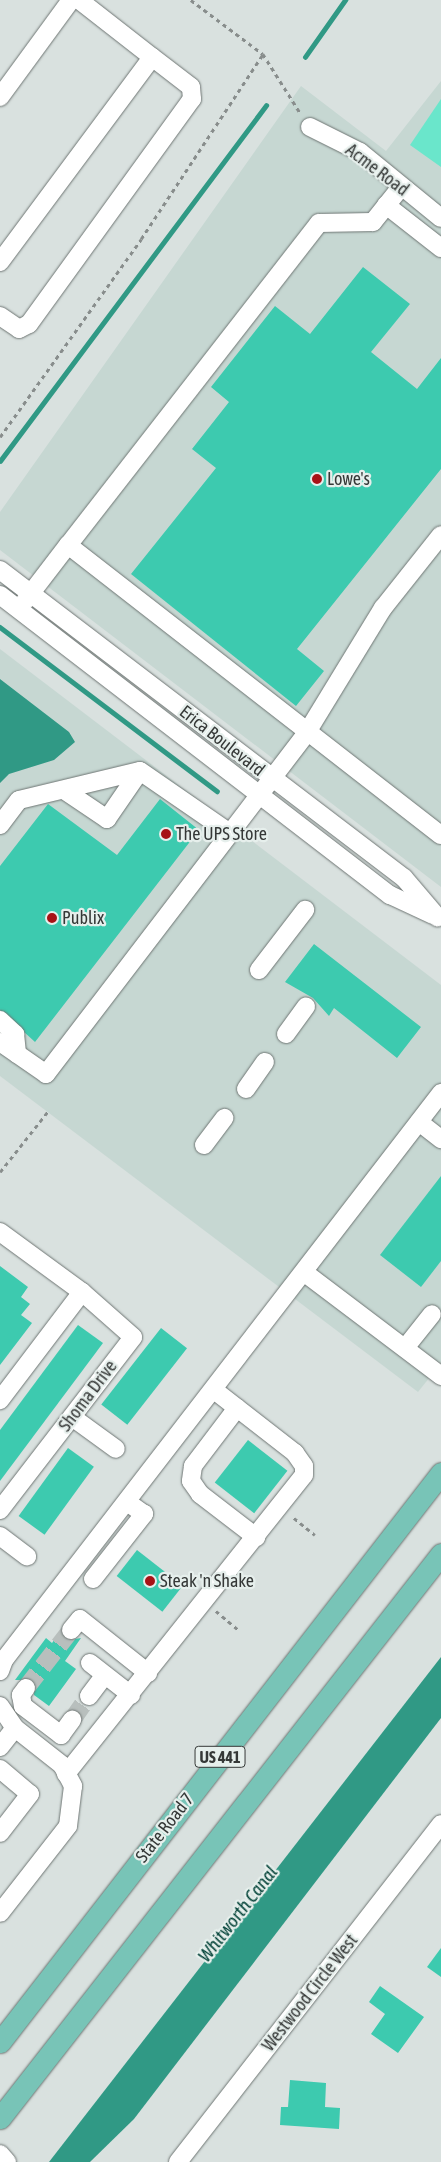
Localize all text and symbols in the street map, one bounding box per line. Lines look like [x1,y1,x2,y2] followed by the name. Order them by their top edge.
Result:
[341,139,413,201] street label: Acme Road
[327,468,370,490] place label: Lowe's
[311,473,323,485] marker: Lowe's
[175,701,269,781] street label: Erica Boulevard
[176,823,267,845] place label: The UPS Store
[160,828,172,840] marker: The UPS Store
[62,907,104,929] place label: Publix
[46,912,58,924] marker: Publix
[54,1356,122,1436] street label: Shoma Drive
[160,1570,254,1592] place label: Steak 'n Shake
[144,1575,156,1587] marker: Steak 'n Shake
[194,1744,246,1770] road number: US 441
[131,1789,199,1867] street label: State Road 7
[193,1861,283,1967] water label: Whitworth Canal
[258,1930,362,2056] street label: Westwood Circle West

